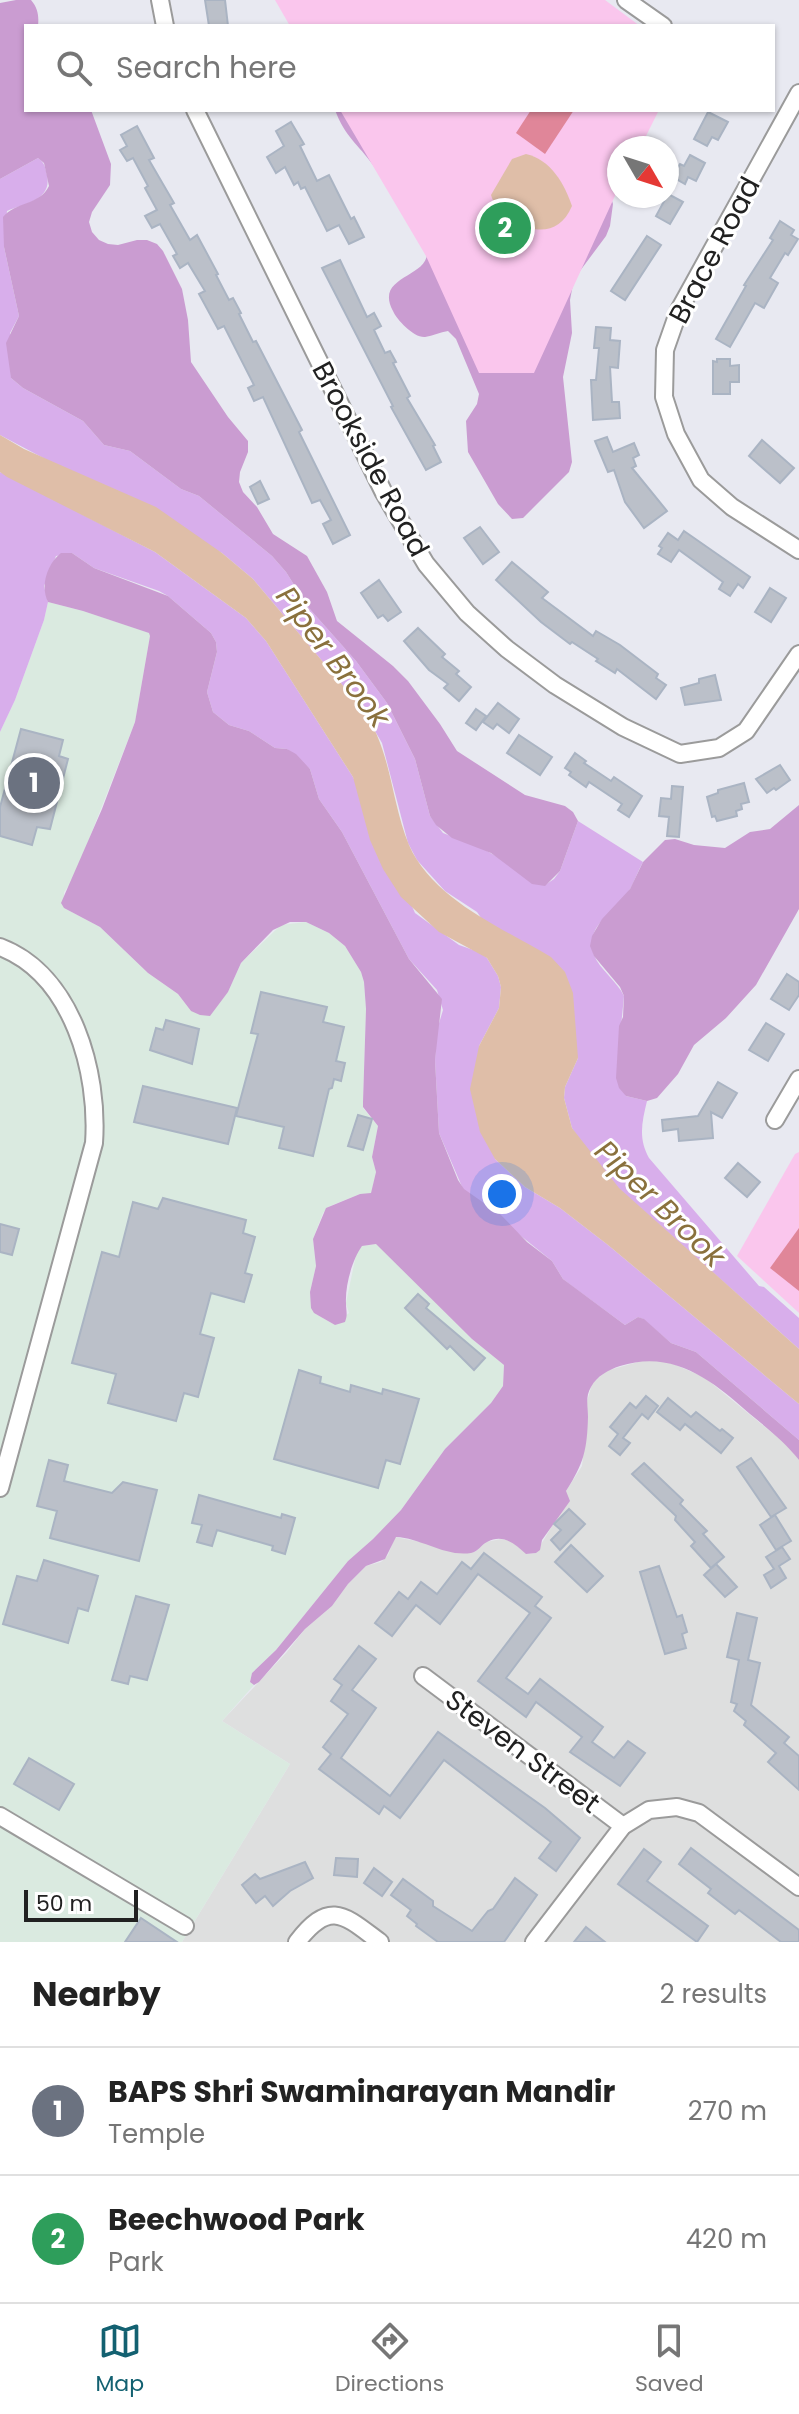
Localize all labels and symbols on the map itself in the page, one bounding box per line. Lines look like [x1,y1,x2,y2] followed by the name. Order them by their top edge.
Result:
[607,136,679,208] north arrow
[659,170,769,331] street label: Brace Road
[479,198,531,258] pin: 2
[303,355,438,564] street label: Brookside Road
[266,577,402,738] water label: Piper Brook
[8,753,60,813] pin: 1
[585,1130,737,1278] water label: Piper Brook
[482,1174,522,1214] your location
[437,1680,608,1822] street label: Steven Street
[24,1886,138,1922] scale bar

